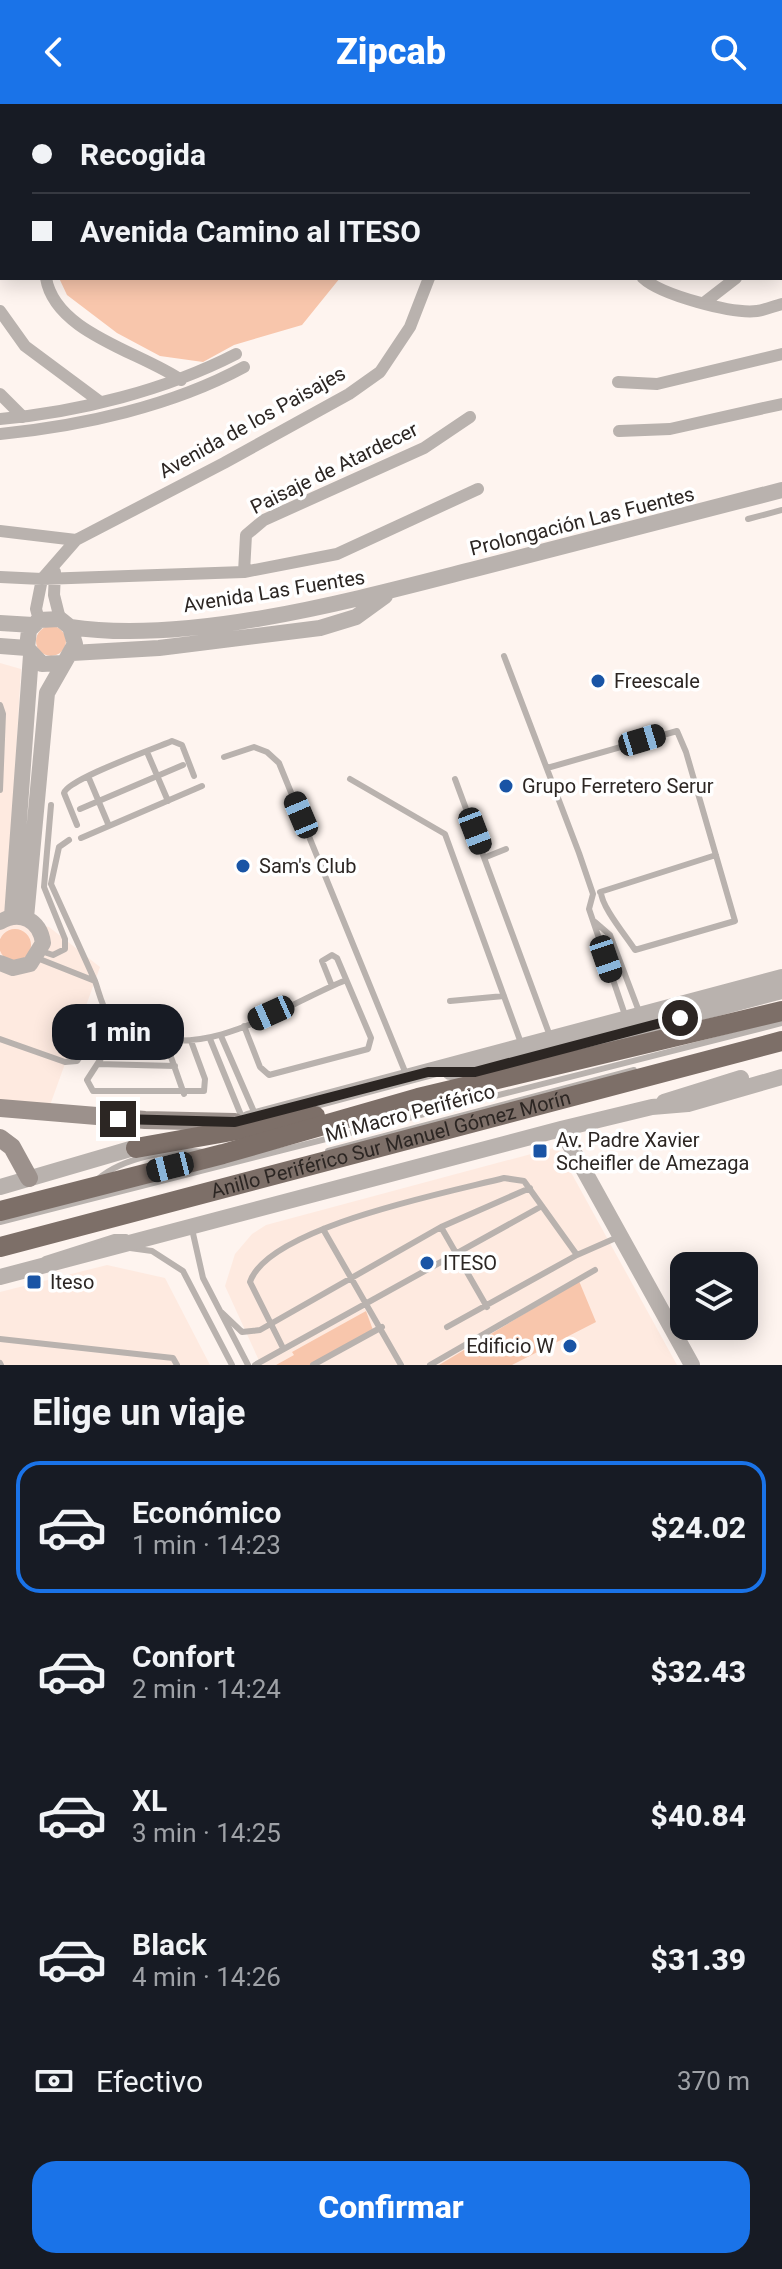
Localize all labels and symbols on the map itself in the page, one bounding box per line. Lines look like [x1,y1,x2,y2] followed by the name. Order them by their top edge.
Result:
[155,361,349,483] street label: Avenida de los Paisajes
[246,417,422,519] street label: Paisaje de Atardecer
[467,481,697,561] street label: Prolongación Las Fuentes
[181,565,367,617] street label: Avenida Las Fuentes
[614,669,700,693] place label: Freescale
[589,672,607,690] marker: Freescale
[616,722,668,758] car
[522,774,714,798] place label: Grupo Ferretero Serur
[497,777,515,795] marker: Grupo Ferretero Serur
[281,788,321,842] car
[455,804,495,858] car
[259,854,356,878] place label: Sam's Club
[234,857,252,875] marker: Sam's Club
[587,932,625,986] car
[244,992,298,1034] car
[662,1000,698,1036] route start
[52,1003,184,1059] callout: 1 min
[323,1079,497,1147] street label: Mi Macro Periférico
[208,1085,573,1203] street label: Anillo Periférico Sur Manuel Gómez Morín
[100,1101,136,1137] route end
[556,1128,749,1175] place label: Av. Padre Xavier Scheifler de Amezaga
[531,1142,549,1160] marker: Av. Padre Xavier Scheifler de Amezaga
[144,1150,196,1184] car
[443,1251,497,1275] place label: ITESO
[418,1254,436,1272] marker: ITESO
[50,1270,94,1294] place label: Iteso
[25,1273,43,1291] marker: Iteso
[466,1334,554,1358] place label: Edificio W
[561,1337,579,1355] marker: Edificio W

